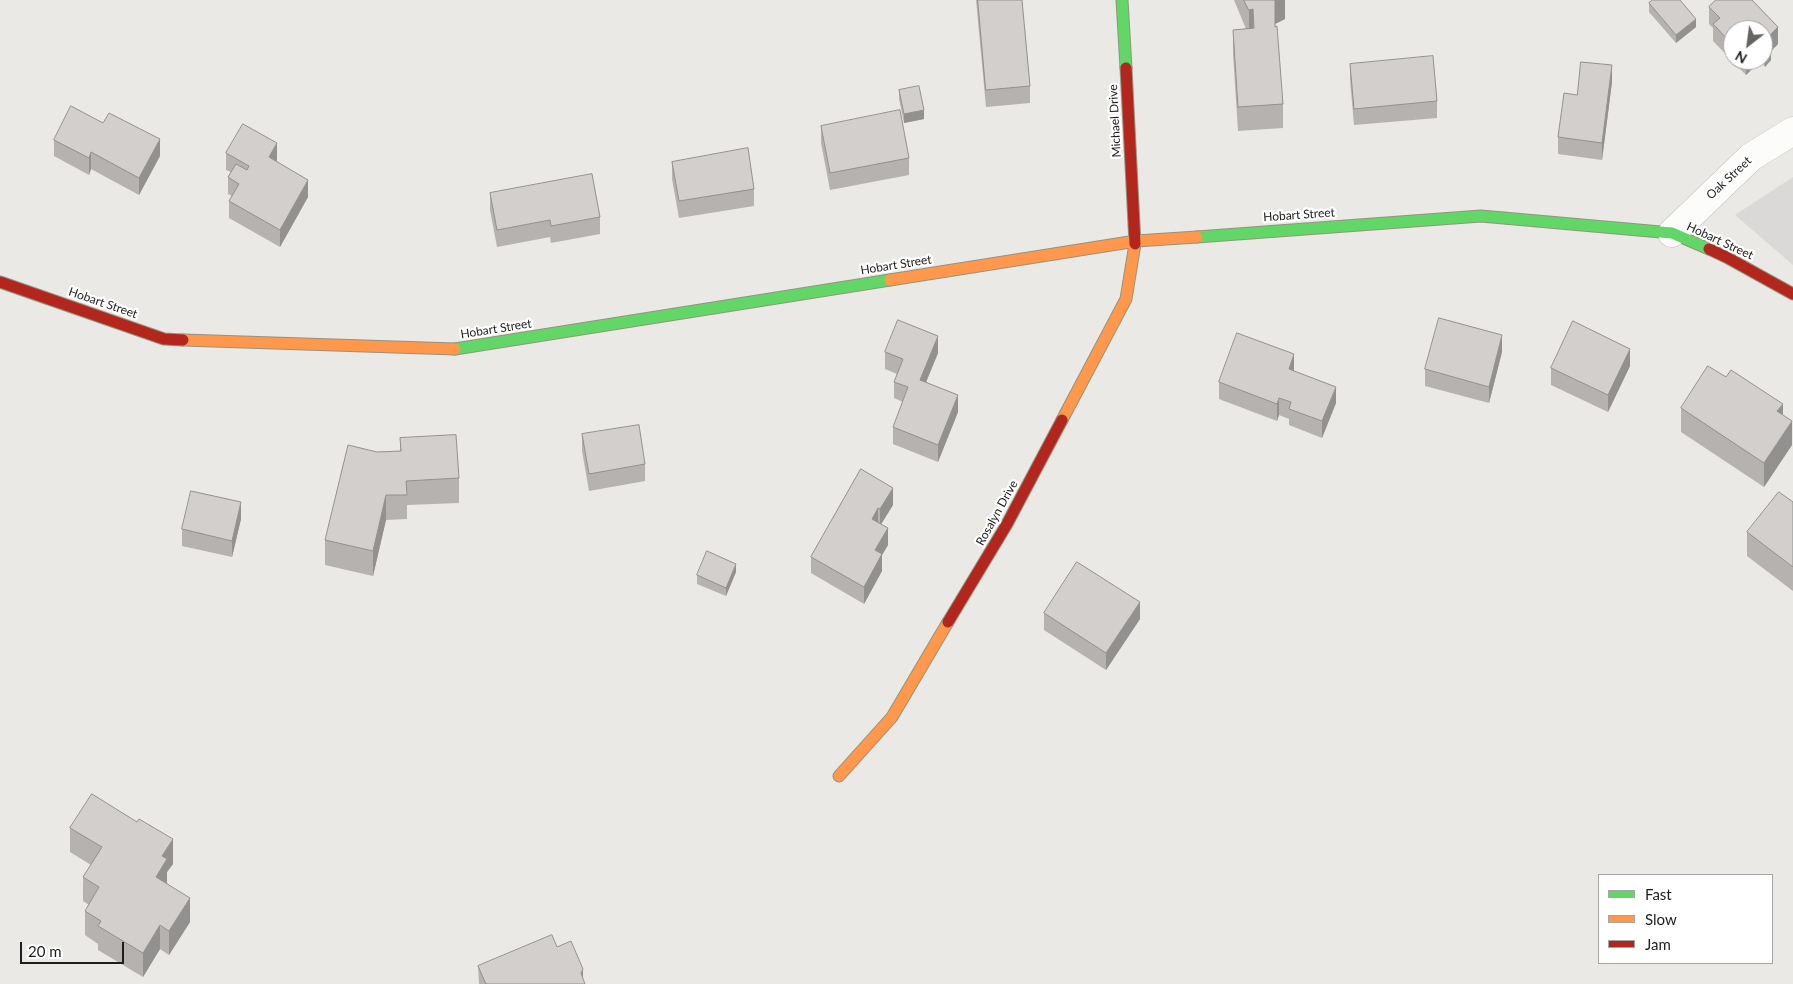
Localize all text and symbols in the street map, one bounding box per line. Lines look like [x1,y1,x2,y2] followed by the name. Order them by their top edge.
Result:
[1723,20,1773,70] north arrow
[1732,48,1750,68] text: N
[1106,84,1124,158] street label: Michael Drive
[1704,154,1754,202] street label: Oak Street
[1263,205,1335,225] street label: Hobart Street
[1684,219,1756,263] street label: Hobart Street
[859,252,933,278] street label: Hobart Street
[67,285,139,321] street label: Hobart Street
[459,316,533,342] street label: Hobart Street
[973,478,1021,548] street label: Rosalyn Drive
[1598,874,1773,964] legend
[1645,885,1672,903] text: Fast
[1645,910,1677,928] text: Slow
[22,932,126,964] scale bar
[1645,935,1671,953] text: Jam
[28,942,62,960] text: 20 m

